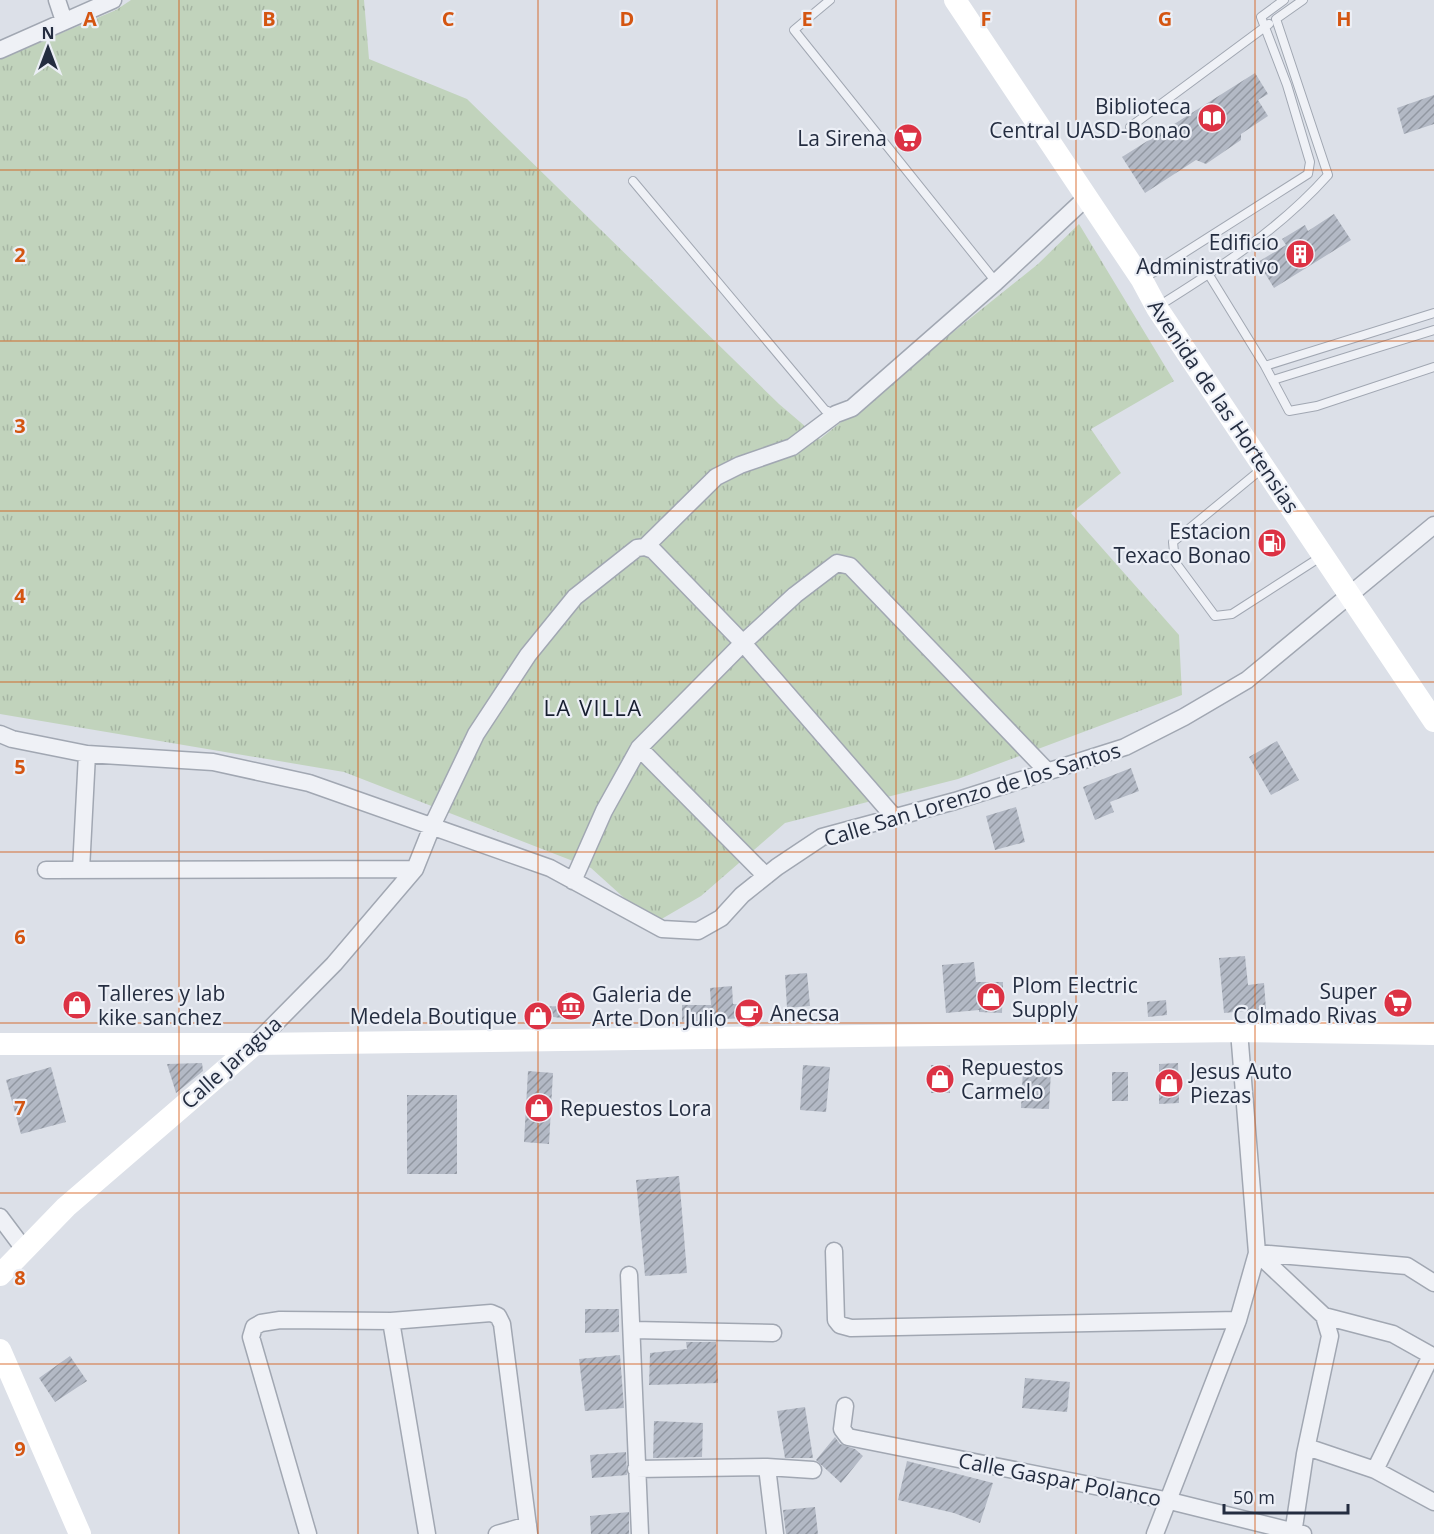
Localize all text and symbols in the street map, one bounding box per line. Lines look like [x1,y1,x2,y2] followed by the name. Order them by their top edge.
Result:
[83,5,97,32] text: A
[262,5,276,32] text: B
[442,5,455,32] text: C
[620,5,634,32] text: D
[801,5,813,32] text: E
[981,5,991,32] text: F
[1158,5,1172,32] text: G
[1336,5,1352,32] text: H
[18,18,78,78] north arrow
[41,22,55,44] text: N
[989,92,1191,144] place label: Biblioteca Central UASD-Bonao
[1196,102,1228,134] library icon: Biblioteca Central UASD-Bonao
[892,122,924,154] supermarket icon: La Sirena
[797,124,887,152] place label: La Sirena
[1136,228,1279,280] place label: Edificio Administrativo
[1284,238,1316,270] building icon: Edificio Administrativo
[14,241,26,268] text: 2
[1142,294,1306,518] street label: Avenida de las Hortensias
[14,412,26,439] text: 3
[1113,517,1251,569] place label: Estacion Texaco Bonao
[1256,527,1288,559] fuel station icon: Estacion Texaco Bonao
[14,582,26,609] text: 4
[543,692,643,722] district label: LA VILLA
[820,735,1124,853] street label: Calle San Lorenzo de los Santos
[14,753,26,780] text: 5
[14,923,26,950] text: 6
[1012,971,1138,1023] place label: Plom Electric Supply
[1233,977,1377,1029] place label: Super Colmado Rivas
[98,979,225,1031] place label: Talleres y lab kike sanchez
[592,980,727,1032] place label: Galeria de Arte Don Julio
[975,981,1007,1013] shop icon: Plom Electric Supply
[1382,987,1414,1019] supermarket icon: Super Colmado Rivas
[61,989,93,1021] shop icon: Talleres y lab kike sanchez
[555,990,587,1022] museum icon: Galeria de Arte Don Julio
[733,997,765,1029] cafe icon: Anecsa
[770,999,840,1027] place label: Anecsa
[522,1000,554,1032] shop icon: Medela Boutique
[350,1002,517,1030] place label: Medela Boutique
[175,1009,287,1115] street label: Calle Jaragua
[961,1053,1063,1105] place label: Repuestos Carmelo
[1188,1057,1292,1109] place label: Jesus Auto Piezas
[924,1063,956,1095] shop icon: Repuestos Carmelo
[1153,1067,1185,1099] shop icon: Jesus Auto Piezas
[523,1092,555,1124] shop icon: Repuestos Lora
[14,1094,26,1121] text: 7
[560,1094,712,1122] place label: Repuestos Lora
[14,1264,26,1291] text: 8
[14,1435,26,1462] text: 9
[956,1446,1164,1512] street label: Calle Gaspar Polanco
[1224,1477,1348,1515] scale bar
[1233,1485,1275,1509] text: 50 m

